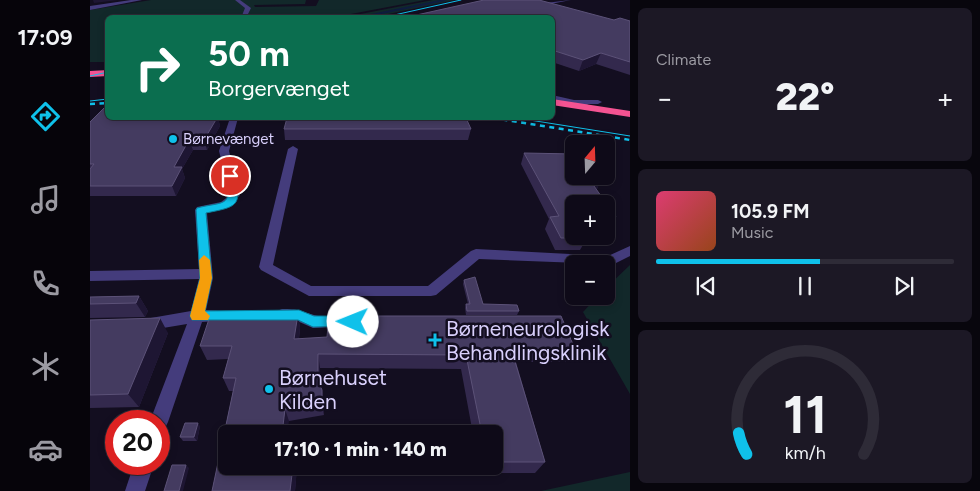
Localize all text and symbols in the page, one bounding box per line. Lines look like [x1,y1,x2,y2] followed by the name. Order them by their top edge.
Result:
[17,24,73,51] text: 17:09
[208,33,290,75] text: 50 m
[125,35,190,100] icon: right
[656,50,711,69] text: Climate
[775,74,835,120] text: 22°
[208,75,350,102] text: Borgervænget
[656,81,673,115] text: −
[937,81,954,115] text: +
[28,99,63,134] icon: directions
[183,130,274,148] place label: Børnevænget
[167,133,179,145] marker: Børnevænget
[565,135,615,185] north arrow
[565,135,615,305] map controls
[209,155,251,197] pin
[216,162,244,190] icon: arrive
[28,182,63,217] icon: music
[565,195,615,245] button: +
[731,200,809,223] text: 105.9 FM
[731,223,773,242] text: Music
[565,255,615,305] button: −
[28,266,63,301] icon: phone
[692,272,720,300] icon: previous
[791,272,819,300] icon: pause
[890,272,918,300] icon: next
[326,295,378,347] position arrow
[446,316,610,365] place label: Børneneurologisk Behandlingsklinik
[428,333,442,347] marker: Børneneurologisk Behandlingsklinik
[28,349,63,384] icon: climate
[279,365,387,414] place label: Børnehuset Kilden
[263,383,275,395] marker: Børnehuset Kilden
[783,384,827,446] text: 11
[105,410,170,475] speed limit sign: 20
[28,432,63,467] icon: car
[274,438,447,461] text: 17:10 · 1 min · 140 m
[785,442,825,463] text: km/h

